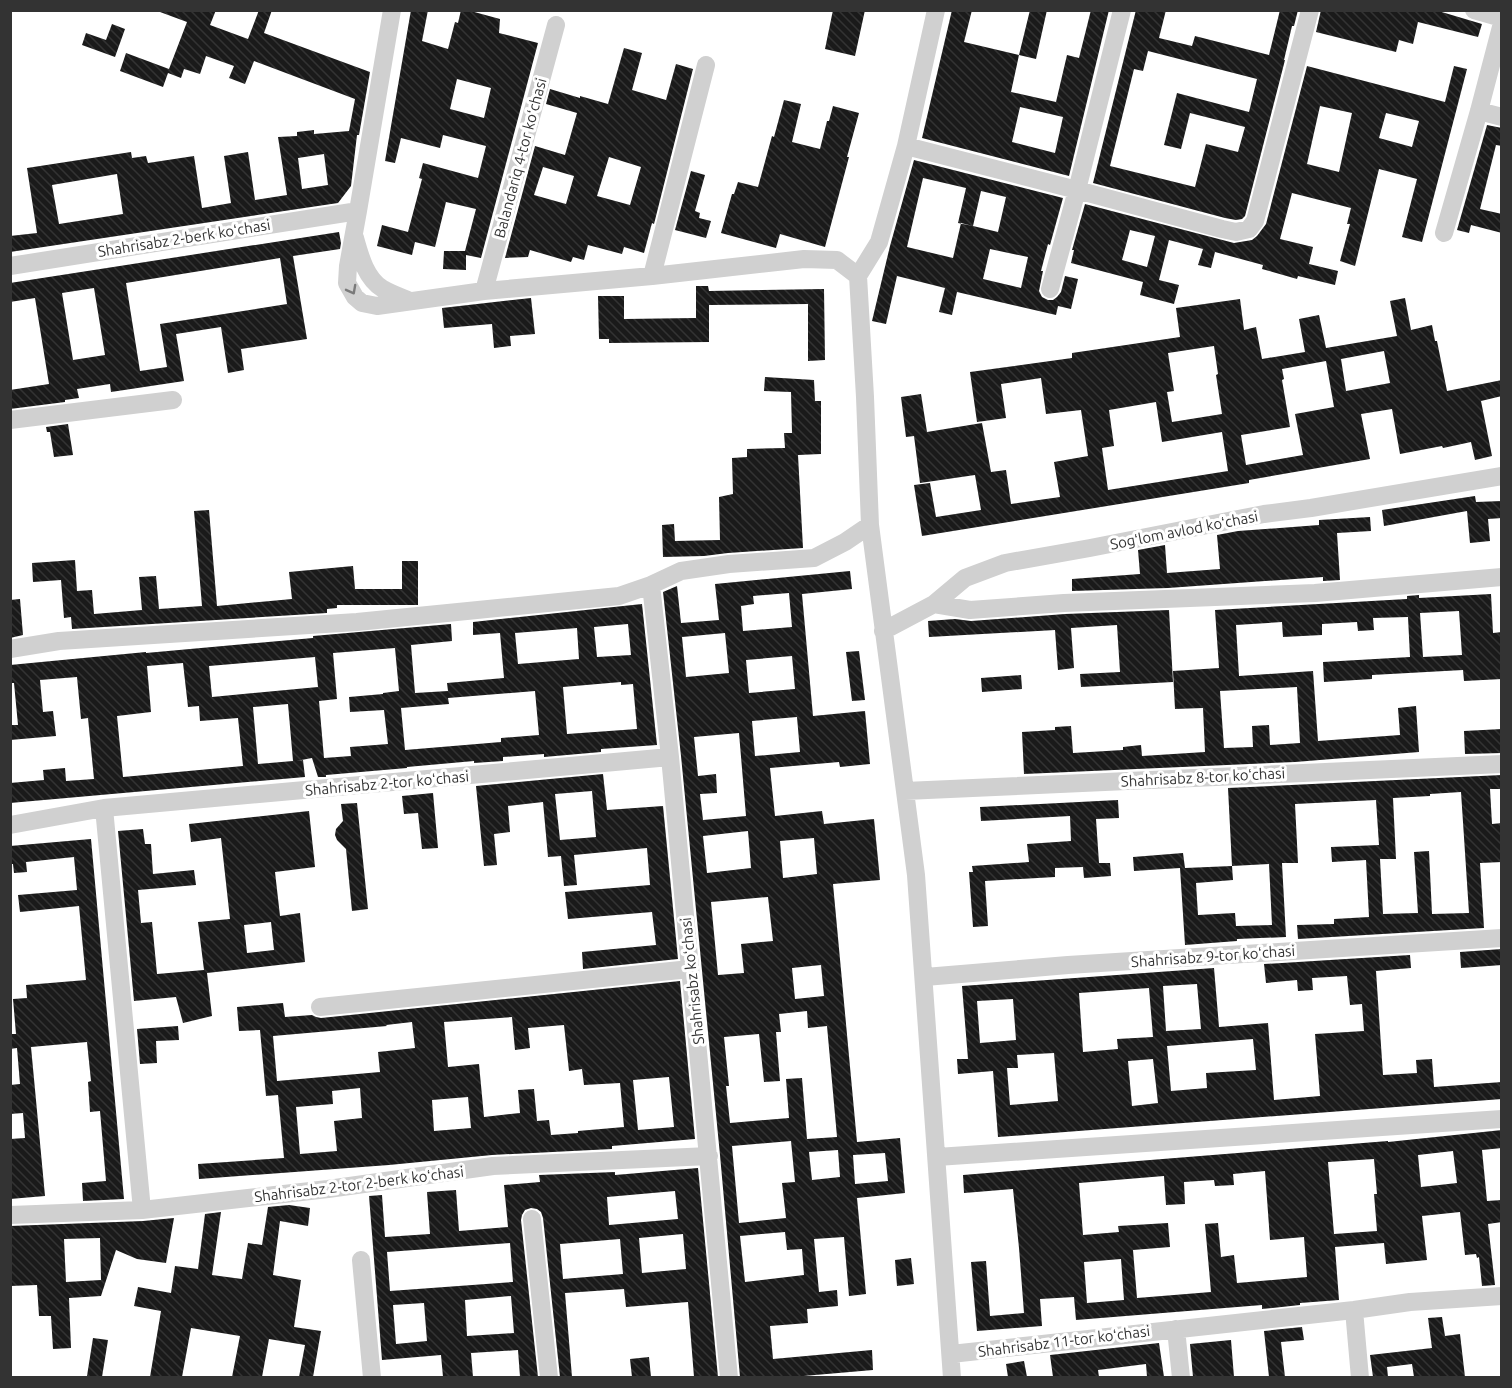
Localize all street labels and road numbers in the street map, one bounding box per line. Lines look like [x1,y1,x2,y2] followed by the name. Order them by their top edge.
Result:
[490,76,550,240] street label: Balandariq 4-tor koʻchasi
[96,216,272,260] street label: Shahrisabz 2-berk koʻchasi
[1109,507,1259,553] street label: Sogʻlom avlod koʻchasi
[1120,764,1286,790] street label: Shahrisabz 8-tor koʻchasi
[304,767,470,799] street label: Shahrisabz 2-tor koʻchasi
[677,916,707,1046] street label: Shahrisabz koʻchasi
[1130,942,1296,970] street label: Shahrisabz 9-tor koʻchasi
[253,1163,465,1205] street label: Shahrisabz 2-tor 2-berk koʻchasi
[977,1322,1151,1360] street label: Shahrisabz 11-tor koʻchasi

